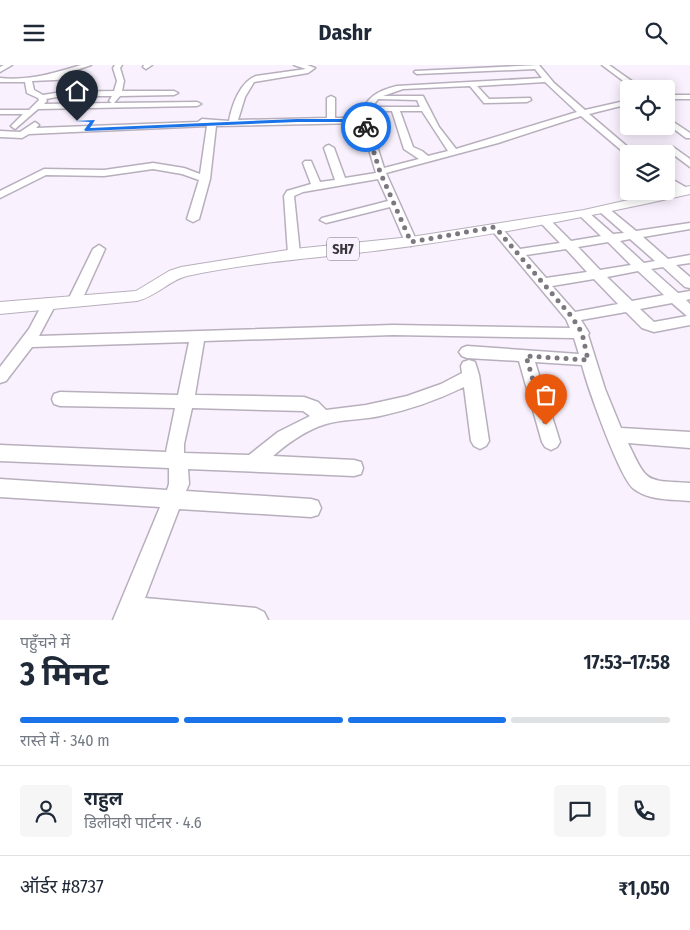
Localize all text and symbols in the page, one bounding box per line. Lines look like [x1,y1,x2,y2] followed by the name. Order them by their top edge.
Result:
[20,19,48,47] icon: menu
[319,19,371,46] text: Dashr
[642,19,670,47] icon: search
[56,70,98,121] pin
[63,77,91,105] icon: home
[620,80,675,200] map controls
[620,80,675,135] button: locate
[341,102,391,152] courier
[352,113,380,141] icon: bike
[620,145,675,200] button: layers
[327,237,359,260] road number: SH7
[525,374,567,425] pin
[532,381,560,409] icon: bag
[20,633,70,652] text: पहुँचने में
[584,651,670,674] text: 17:53–17:58
[20,655,109,693] text: 3 मिनट
[20,731,110,750] text: रास्ते में · 340 m
[20,785,72,837] button: person
[554,785,606,837] button: chat
[618,785,670,837] button: phone
[84,787,123,810] text: राहुल
[84,813,202,832] text: डिलीवरी पार्टनर · 4.6
[20,875,104,898] text: ऑर्डर #8737
[619,877,670,900] text: ₹1,050

